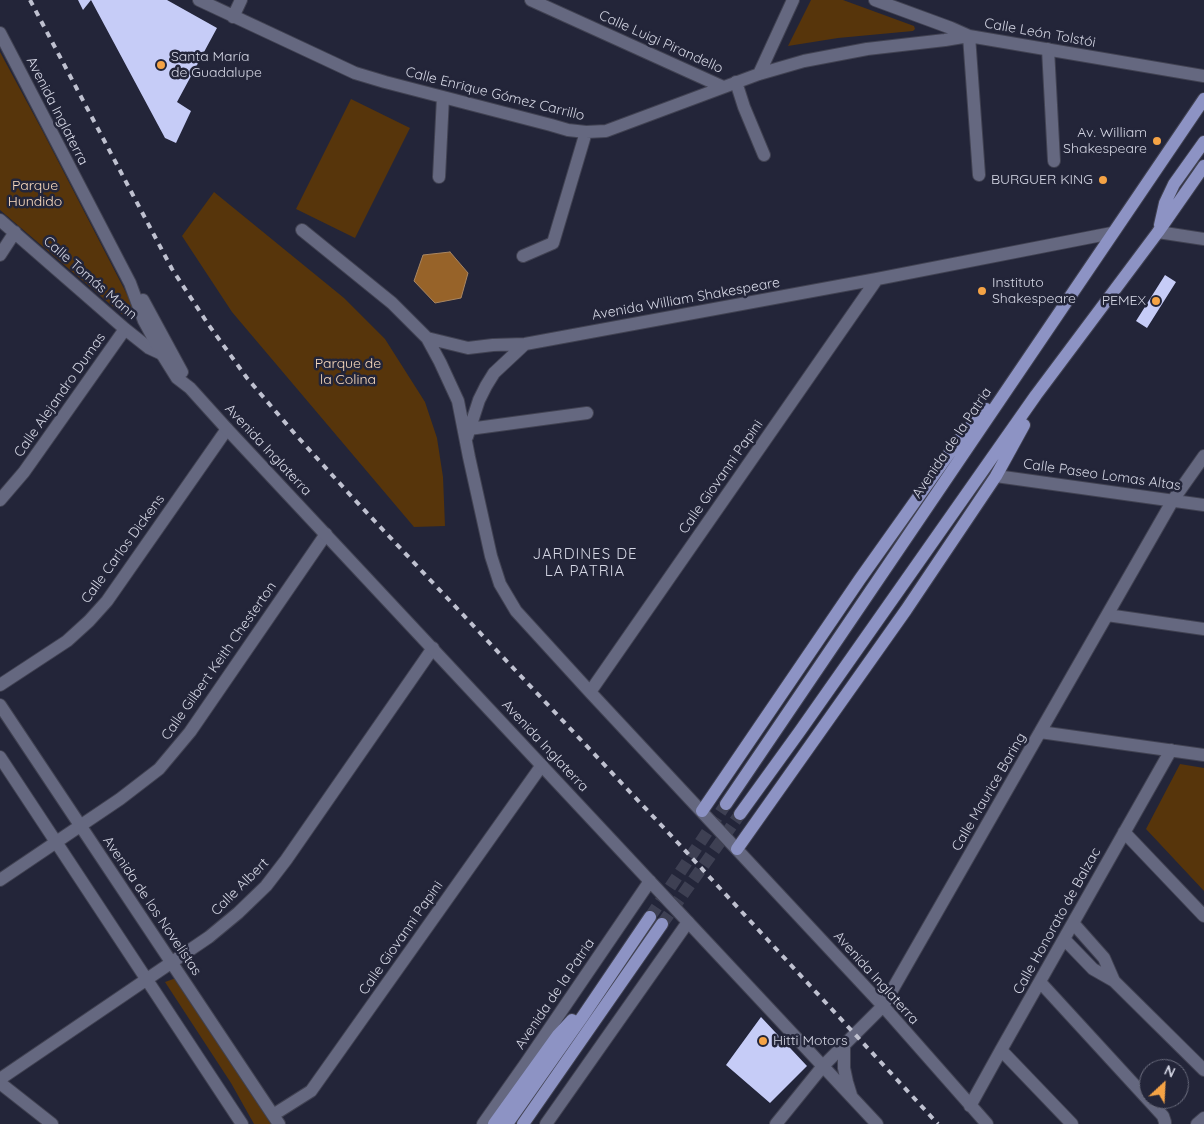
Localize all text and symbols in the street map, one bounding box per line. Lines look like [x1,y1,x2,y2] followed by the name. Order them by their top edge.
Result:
[596,7,726,77] street label: Calle Luigi Pirandello
[983,15,1097,51] street label: Calle León Tolstói
[171,49,262,82] place label: Santa María de Guadalupe
[22,54,92,168] street label: Avenida Inglaterra
[155,59,167,71] marker: Santa María de Guadalupe
[404,64,586,124] street label: Calle Enrique Gómez Carrillo
[1063,125,1147,158] place label: Av. William Shakespeare
[1151,135,1163,147] marker: Av. William Shakespeare
[991,172,1093,188] place label: BURGUER KING
[1097,174,1109,186] marker: BURGUER KING
[8,178,62,210] park label: Parque Hundido
[40,233,140,323] street label: Calle Tomás Mann
[591,274,781,324] street label: Avenida William Shakespeare
[992,275,1076,308] place label: Instituto Shakespeare
[976,285,988,297] marker: Instituto Shakespeare
[1102,293,1146,309] place label: PEMEX
[1150,295,1162,307] marker: PEMEX
[11,330,109,460] street label: Calle Alejandro Dumas
[315,356,381,388] park label: Parque de la Colina
[909,384,995,502] street label: Avenida de la Patria
[221,401,315,499] street label: Avenida Inglaterra
[675,417,767,537] street label: Calle Giovanni Papini
[1022,456,1182,494] street label: Calle Paseo Lomas Altas
[78,491,168,607] street label: Calle Carlos Dickens
[531,545,639,580] district label: JARDINES DE LA PATRIA
[158,579,280,743] street label: Calle Gilbert Keith Chesterton
[498,697,592,795] street label: Avenida Inglaterra
[948,730,1030,854] street label: Calle Maurice Baring
[99,833,205,979] street label: Avenida de los Novelistas
[1010,845,1104,997] street label: Calle Honorato de Balzac
[208,855,272,919] street label: Calle Albert
[355,878,447,998] street label: Calle Giovanni Papini
[830,928,922,1028] street label: Avenida Inglaterra
[512,935,598,1053] street label: Avenida de la Patria
[773,1033,848,1049] place label: Hitti Motors
[757,1035,769,1047] marker: Hitti Motors
[1139,1059,1189,1109] north arrow
[1161,1061,1178,1082] text: N

